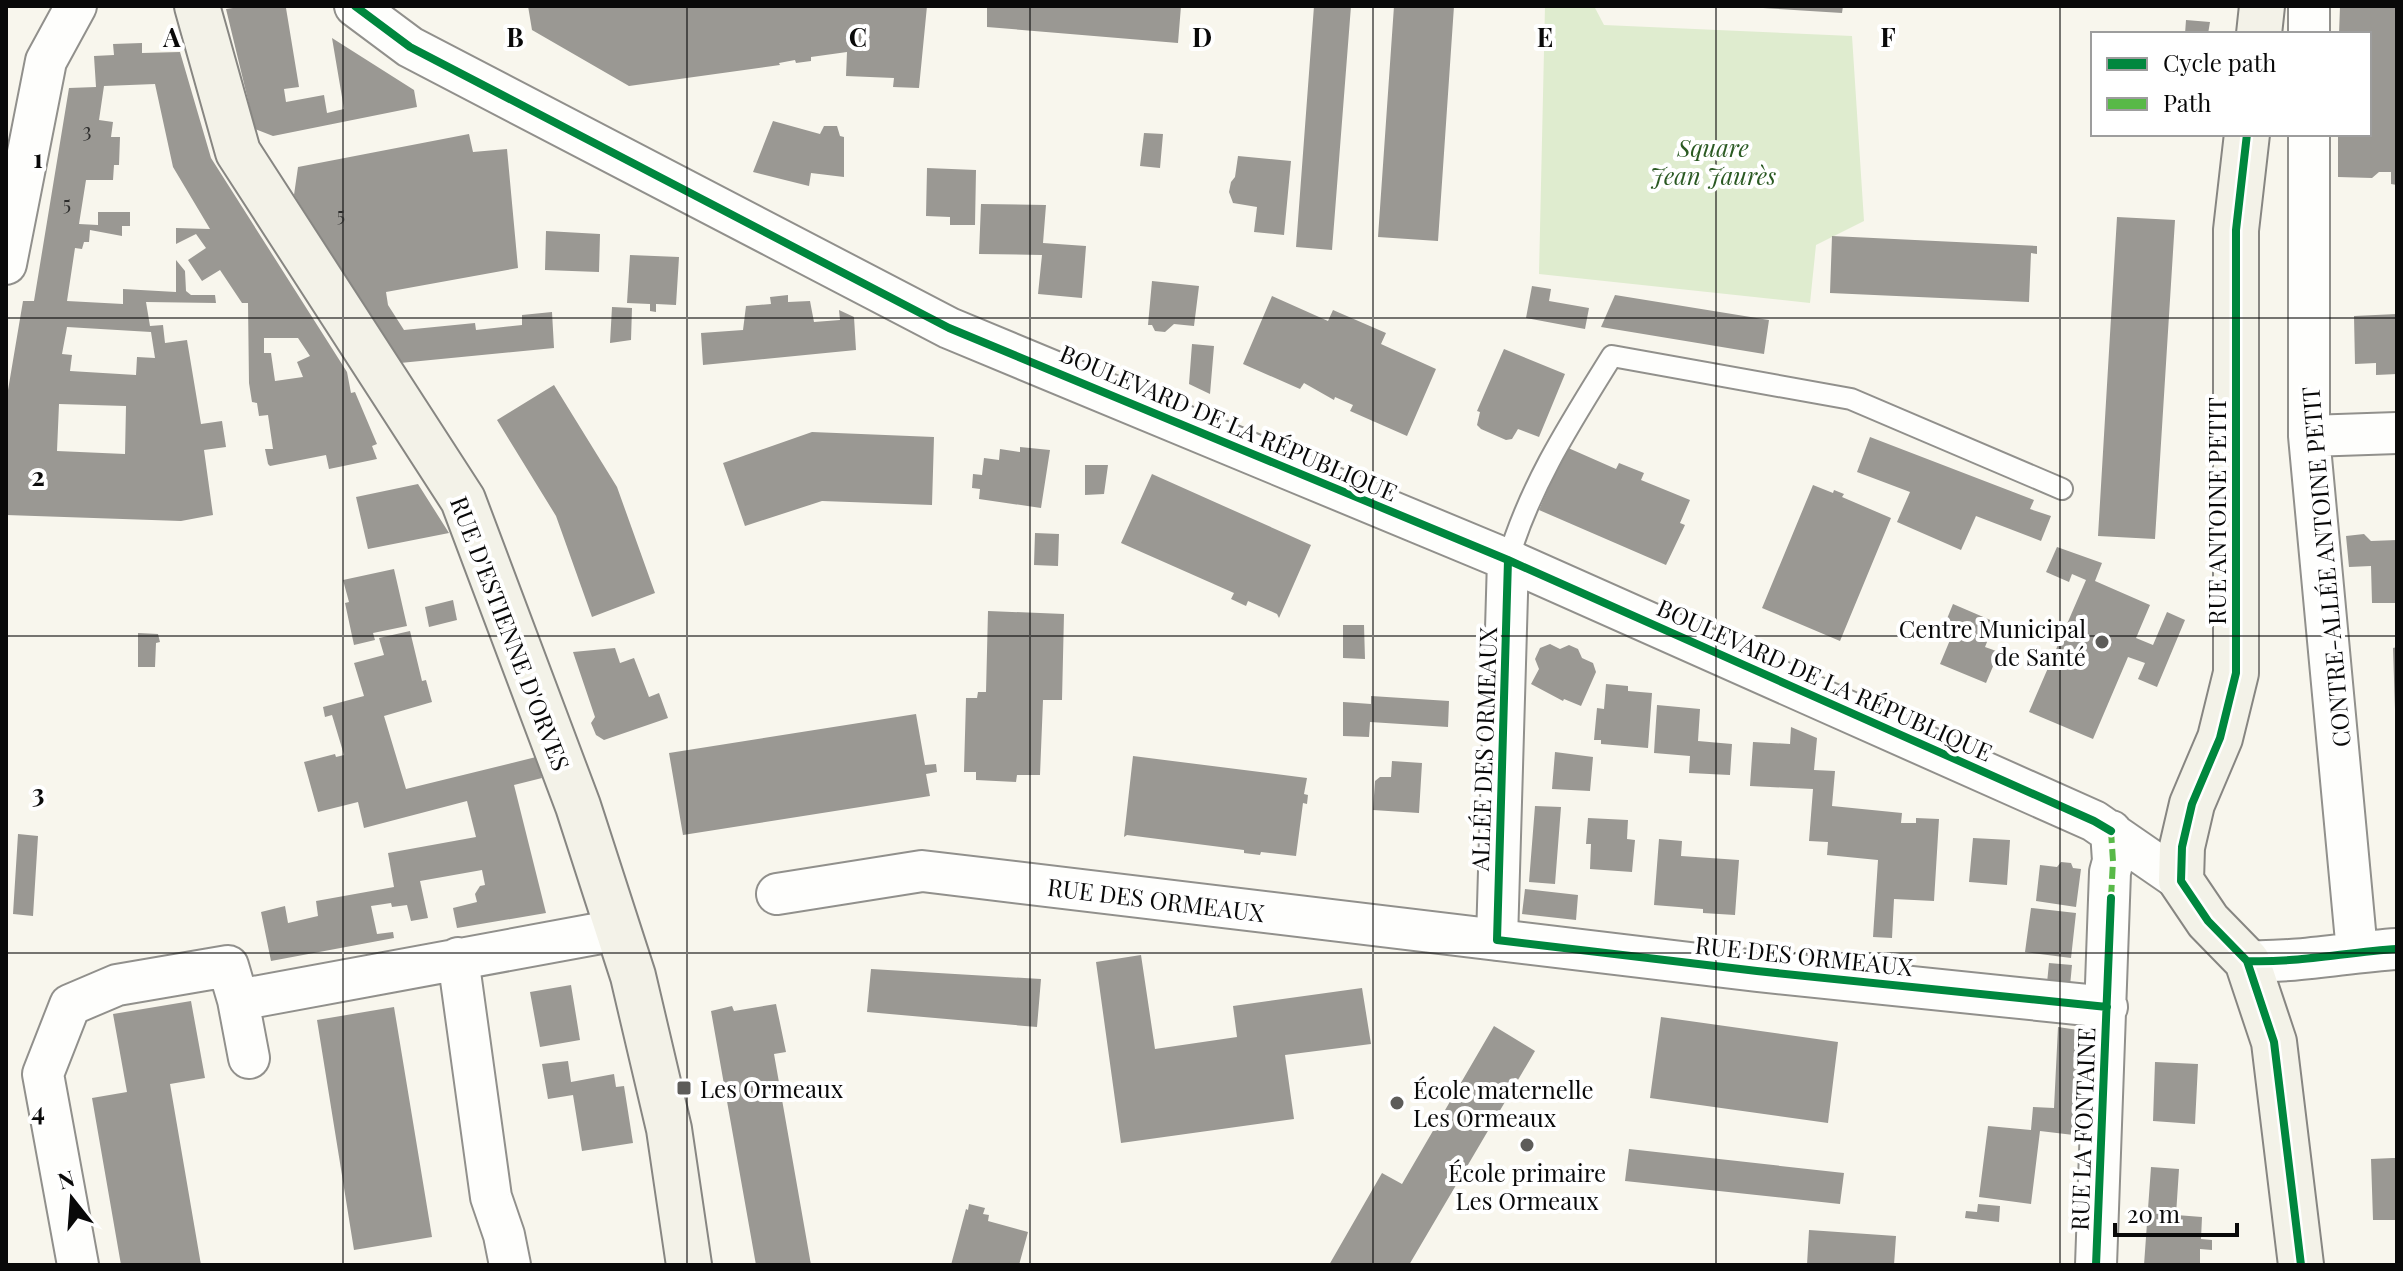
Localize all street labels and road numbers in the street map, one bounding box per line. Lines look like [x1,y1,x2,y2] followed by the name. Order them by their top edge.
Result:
[1055,336,1403,508] street label: BOULEVARD DE LA RÉPUBLIQUE
[2293,385,2357,749] street label: CONTRE-ALLÉE ANTOINE PETIT
[2200,397,2232,625] street label: RUE ANTOINE PETIT
[444,491,578,775] street label: RUE D'ESTIENNE D'ORVES
[1652,590,1998,768] street label: BOULEVARD DE LA RÉPUBLIQUE
[1463,626,1503,873] street label: ALLÉE DES ORMEAUX
[1046,870,1267,928] street label: RUE DES ORMEAUX
[1694,928,1915,982] street label: RUE DES ORMEAUX
[2062,1027,2102,1231] street label: RUE LA FONTAINE

